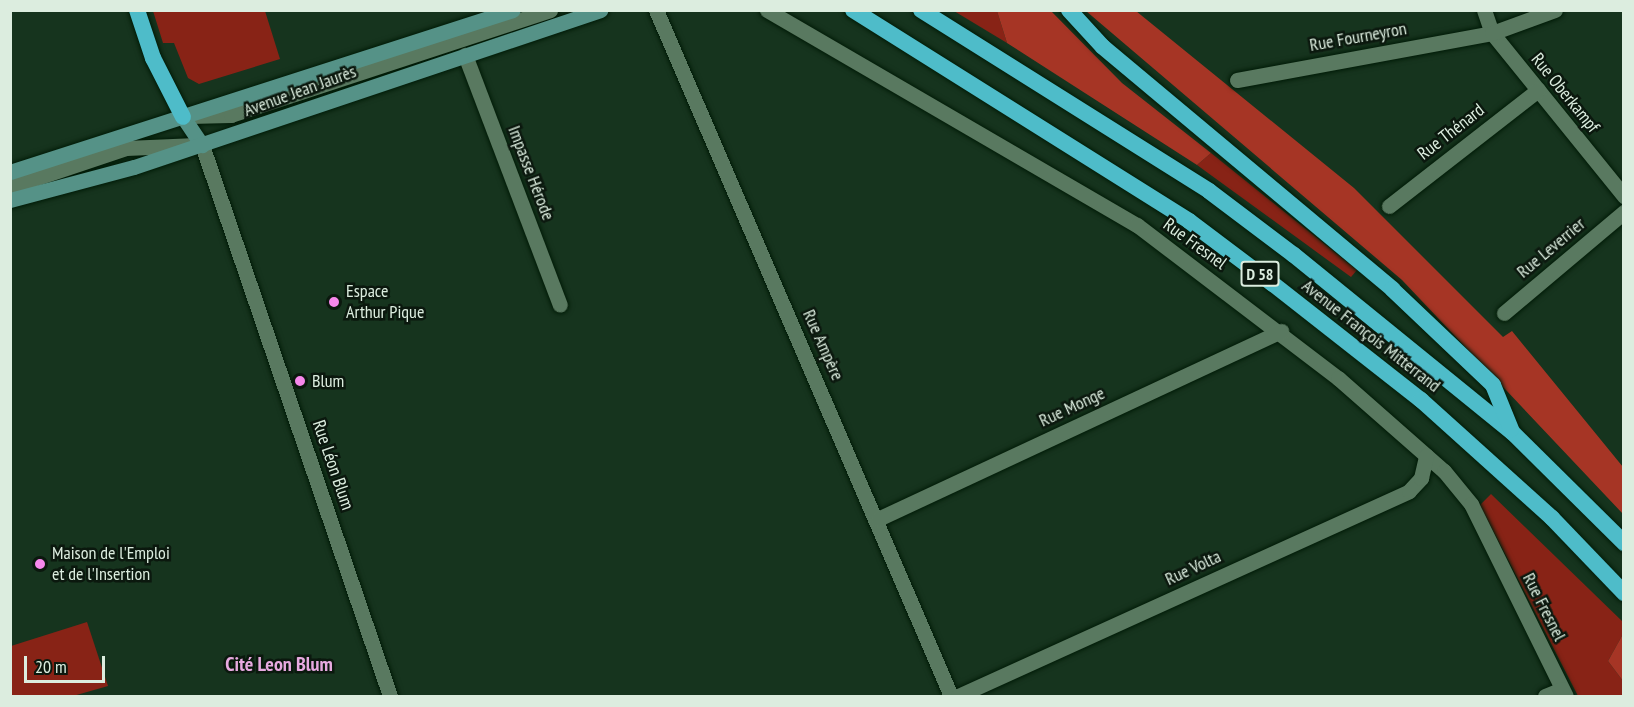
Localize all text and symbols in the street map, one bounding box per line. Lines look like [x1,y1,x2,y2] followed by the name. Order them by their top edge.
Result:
[1308,18,1408,56] street label: Rue Fourneyron
[1526,49,1604,137] street label: Rue Oberkampf
[241,61,359,121] street label: Avenue Jean Jaurès
[1413,99,1489,165] street label: Rue Thénard
[503,123,559,223] street label: Impasse Hérode
[1513,213,1589,283] street label: Rue Leverrier
[1159,214,1231,274] street label: Rue Fresnel
[1239,261,1281,287] road number: D 58
[1297,275,1445,397] street label: Avenue François Mitterrand
[346,281,424,324] place label: Espace Arthur Pique
[327,295,341,309] marker: Espace Arthur Pique
[798,306,848,384] street label: Rue Ampère
[312,370,344,392] place label: Blum
[293,374,307,388] marker: Blum
[1036,382,1108,432] street label: Rue Monge
[308,417,358,513] street label: Rue Léon Blum
[52,543,170,586] place label: Maison de l'Emploi et de l'Insertion
[1162,546,1224,590] street label: Rue Volta
[33,557,47,571] marker: Maison de l'Emploi et de l'Insertion
[1518,570,1570,644] street label: Rue Fresnel
[27,644,108,682] scale bar
[225,652,333,676] district label: Cité Leon Blum
[35,655,67,678] text: 20 m

